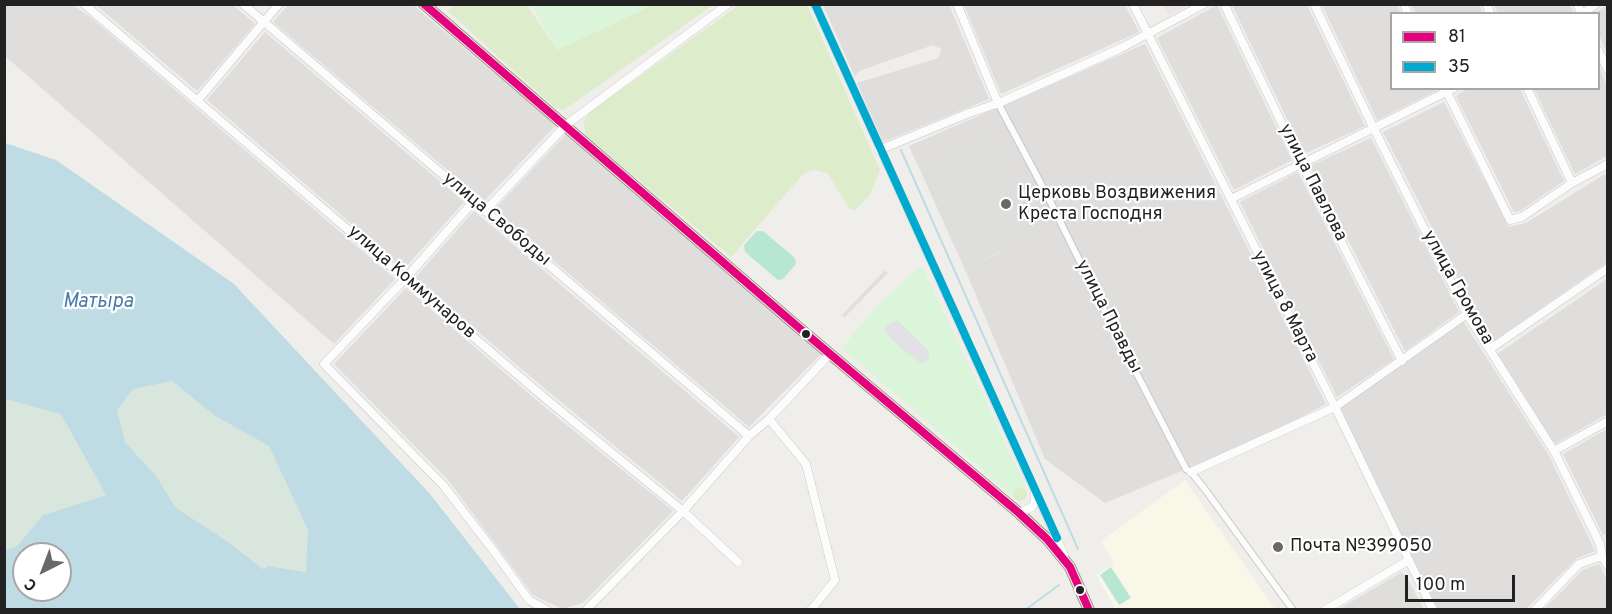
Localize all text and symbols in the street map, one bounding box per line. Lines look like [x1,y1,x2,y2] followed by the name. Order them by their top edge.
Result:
[1390,12,1600,90] legend
[1448,26,1466,49] text: 81
[1448,56,1470,79] text: 35
[1273,121,1351,245] street label: улица Павлова
[438,169,554,271] street label: улица Свободы
[1018,183,1216,226] place label: Церковь Воздвижения Креста Господня
[999,197,1013,211] marker: Церковь Воздвижения Креста Господня
[343,222,479,344] street label: улица Коммунаров
[1417,227,1497,349] street label: улица Громова
[1247,247,1321,367] street label: улица 8 Марта
[1070,257,1146,377] street label: улица Правды
[63,291,133,315] water label: Матыра
[800,328,812,340] unlabelled marker
[1290,536,1432,558] place label: Почта №399050
[1271,540,1285,554] marker: Почта №399050
[12,542,72,602] north arrow
[1408,563,1518,601] scale bar
[21,573,42,595] text: С
[1416,574,1465,597] text: 100 m
[1074,584,1086,596] unlabelled marker

